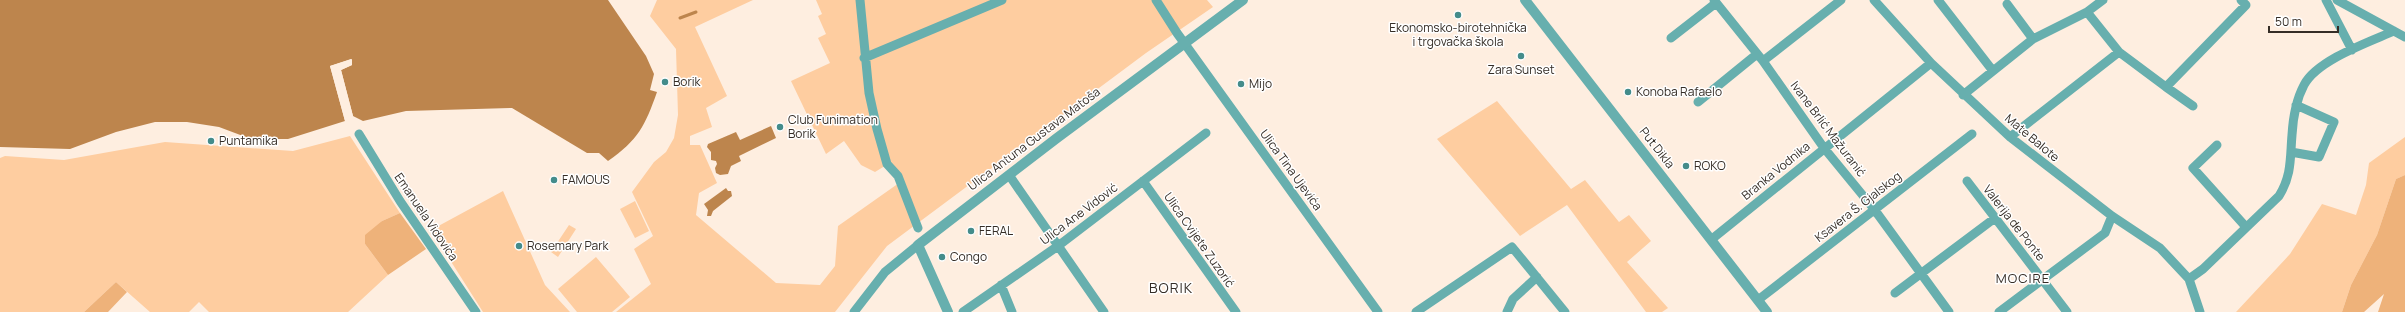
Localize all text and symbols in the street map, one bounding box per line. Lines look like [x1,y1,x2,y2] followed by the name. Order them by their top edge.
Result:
[2269,8,2338,34] scale bar
[1453,10,1463,20] marker: Ekonomsko-birotehnička i trgovačka škola
[2275,13,2302,30] text: 50 m
[1389,19,1527,50] place label: Ekonomsko-birotehnička i trgovačka škola
[1516,51,1526,61] marker: Zara Sunset
[1488,61,1555,78] place label: Zara Sunset
[673,73,702,90] place label: Borik
[1249,75,1272,92] place label: Mijo
[660,77,670,87] marker: Borik
[1787,77,1870,180] street label: Ivane Brlić Mažuranić
[1236,79,1246,89] marker: Mijo
[964,83,1103,194] street label: Ulica Antuna Gustava Matoša
[1636,83,1722,100] place label: Konoba Rafaelo
[1623,87,1633,97] marker: Konoba Rafaelo
[2001,110,2063,165] street label: Mate Balote
[788,111,878,142] place label: Club Funimation Borik
[775,122,785,132] marker: Club Funimation Borik
[1636,124,1679,172] street label: Put Dikla
[1256,126,1327,214] street label: Ulica Tina Ujevića
[219,132,278,149] place label: Puntamika
[206,136,216,146] marker: Puntamika
[1738,138,1813,204] street label: Branka Vodnika
[1694,157,1726,174] place label: ROKO
[1681,161,1691,171] marker: ROKO
[1811,167,1904,246] street label: Ksavera Š. Gjalskog
[391,169,462,264] street label: Emanuela Vidovića
[562,171,610,188] place label: FAMOUS
[549,175,559,185] marker: FAMOUS
[1036,179,1121,248] street label: Ulica Ane Vidović
[1979,181,2049,264] street label: Valerija de Ponte
[1160,189,1239,291] street label: Ulica Cvijete Zuzorić
[979,222,1013,239] place label: FERAL
[966,226,976,236] marker: FERAL
[527,237,610,254] place label: Rosemary Park
[514,241,524,251] marker: Rosemary Park
[950,248,987,265] place label: Congo
[937,252,947,262] marker: Congo
[1996,269,2050,287] district label: MOCIRE
[1149,278,1193,297] district label: BORIK

